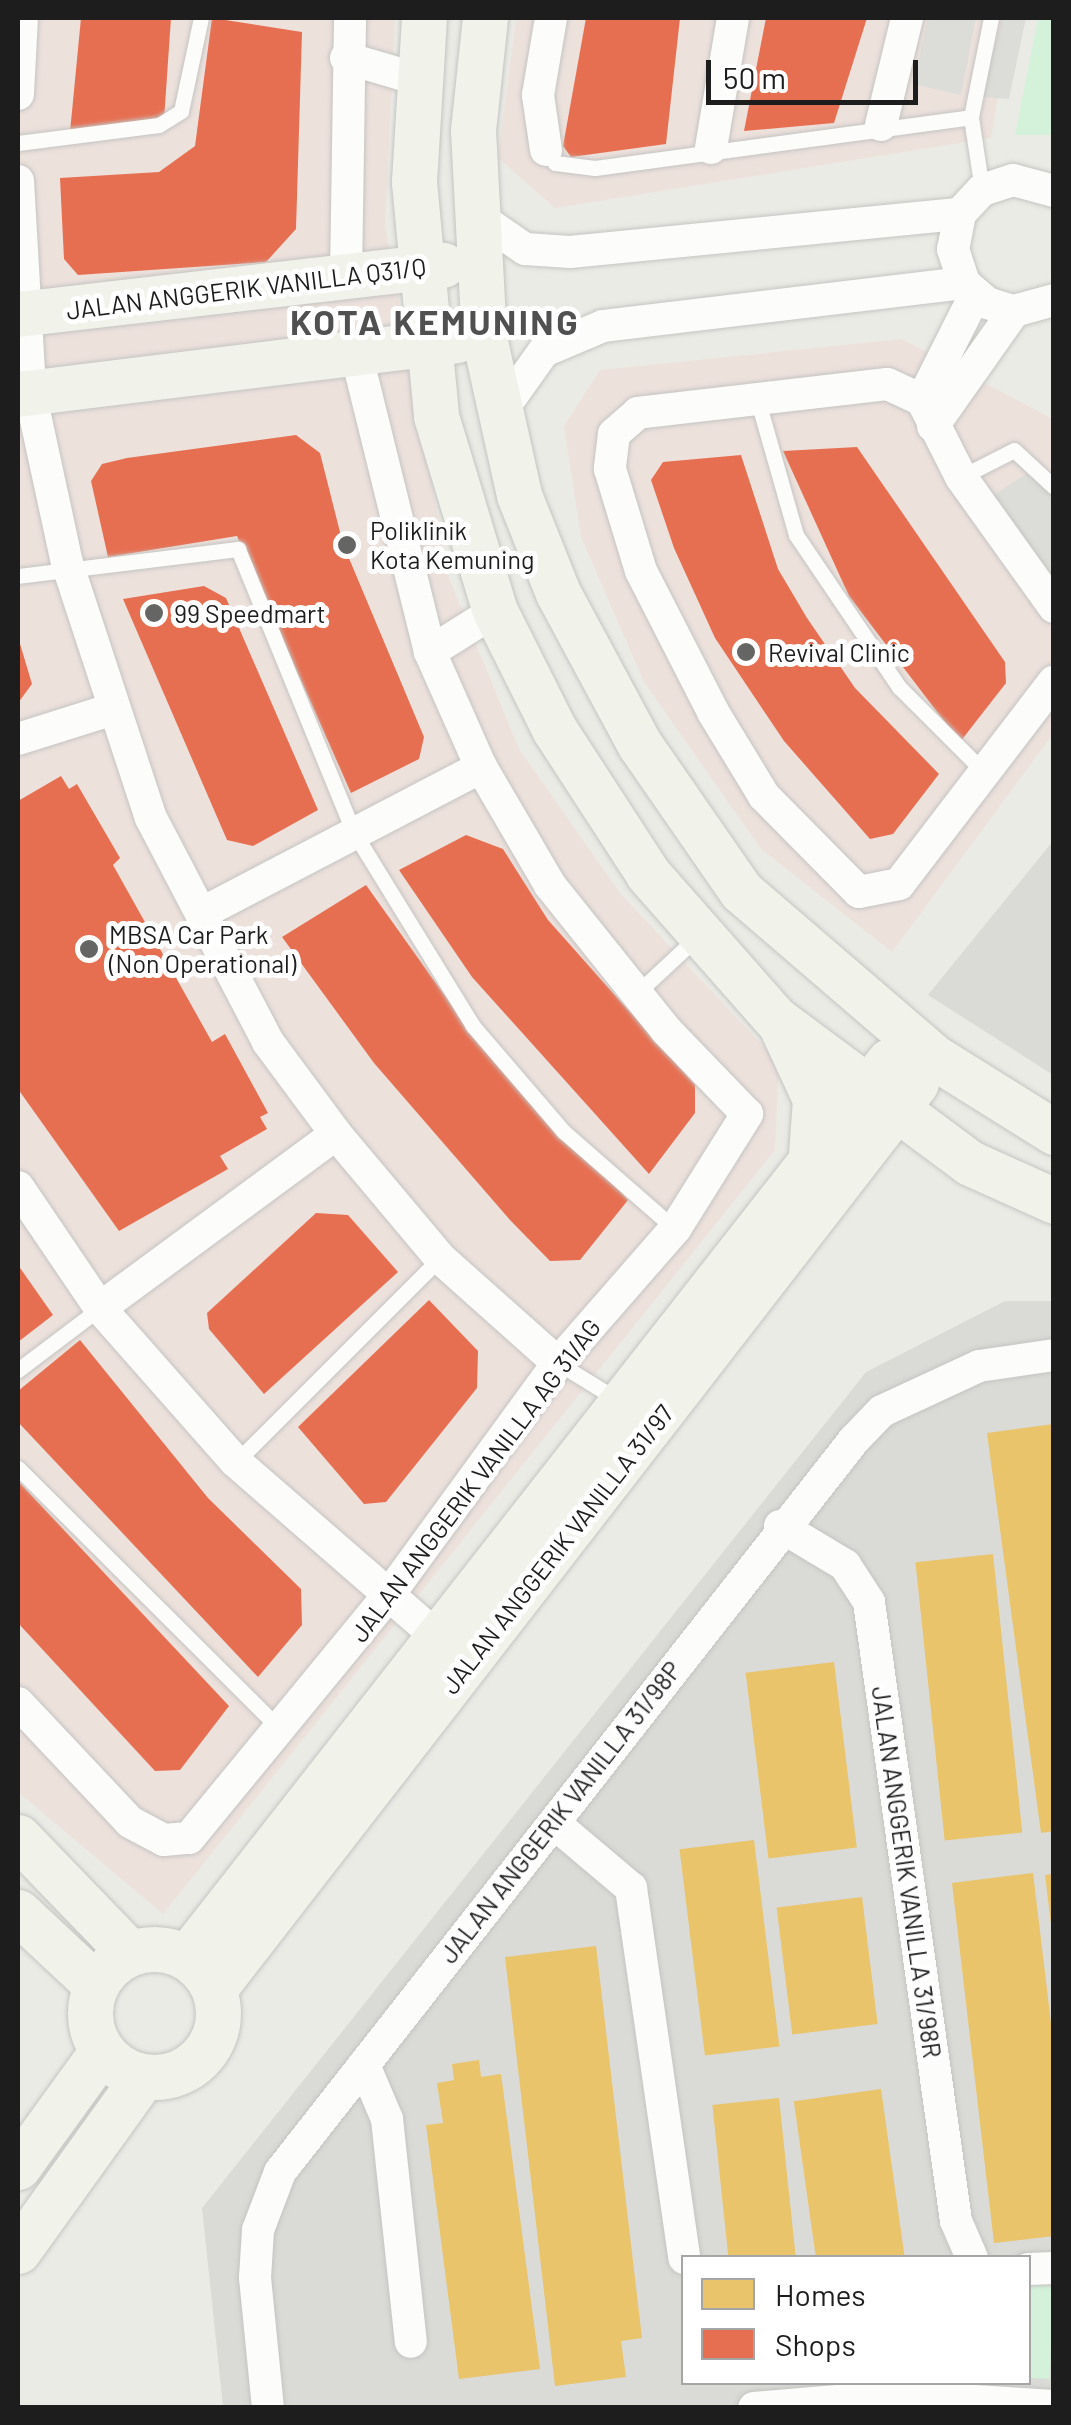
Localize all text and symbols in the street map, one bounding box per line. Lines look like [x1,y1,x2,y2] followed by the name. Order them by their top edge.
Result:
[711,40,924,102] scale bar
[723,59,786,95] text: 50 m
[64,251,428,325] street label: JALAN ANGGERIK VANILLA Q31/Q
[290,300,580,342] district label: KOTA KEMUNING
[370,516,534,575] place label: Poliklinik Kota Kemuning
[334,532,360,558] marker: Poliklinik Kota Kemuning
[174,598,326,628] place label: 99 Speedmart
[143,602,165,624] marker: 99 Speedmart
[768,637,910,667] place label: Revival Clinic
[733,639,759,665] marker: Revival Clinic
[109,920,296,979] place label: MBSA Car Park (Non Operational)
[78,938,100,960] marker: MBSA Car Park (Non Operational)
[344,1312,606,1648] street label: JALAN ANGGERIK VANILLA AG 31/AG
[435,1399,679,1699] street label: JALAN ANGGERIK VANILLA 31/97
[433,1655,687,1969] street label: JALAN ANGGERIK VANILLA 31/98P
[866,1684,948,2060] street label: JALAN ANGGERIK VANILLA 31/98R
[681,2255,1031,2385] legend
[775,2276,866,2312] text: Homes
[775,2326,856,2362] text: Shops

